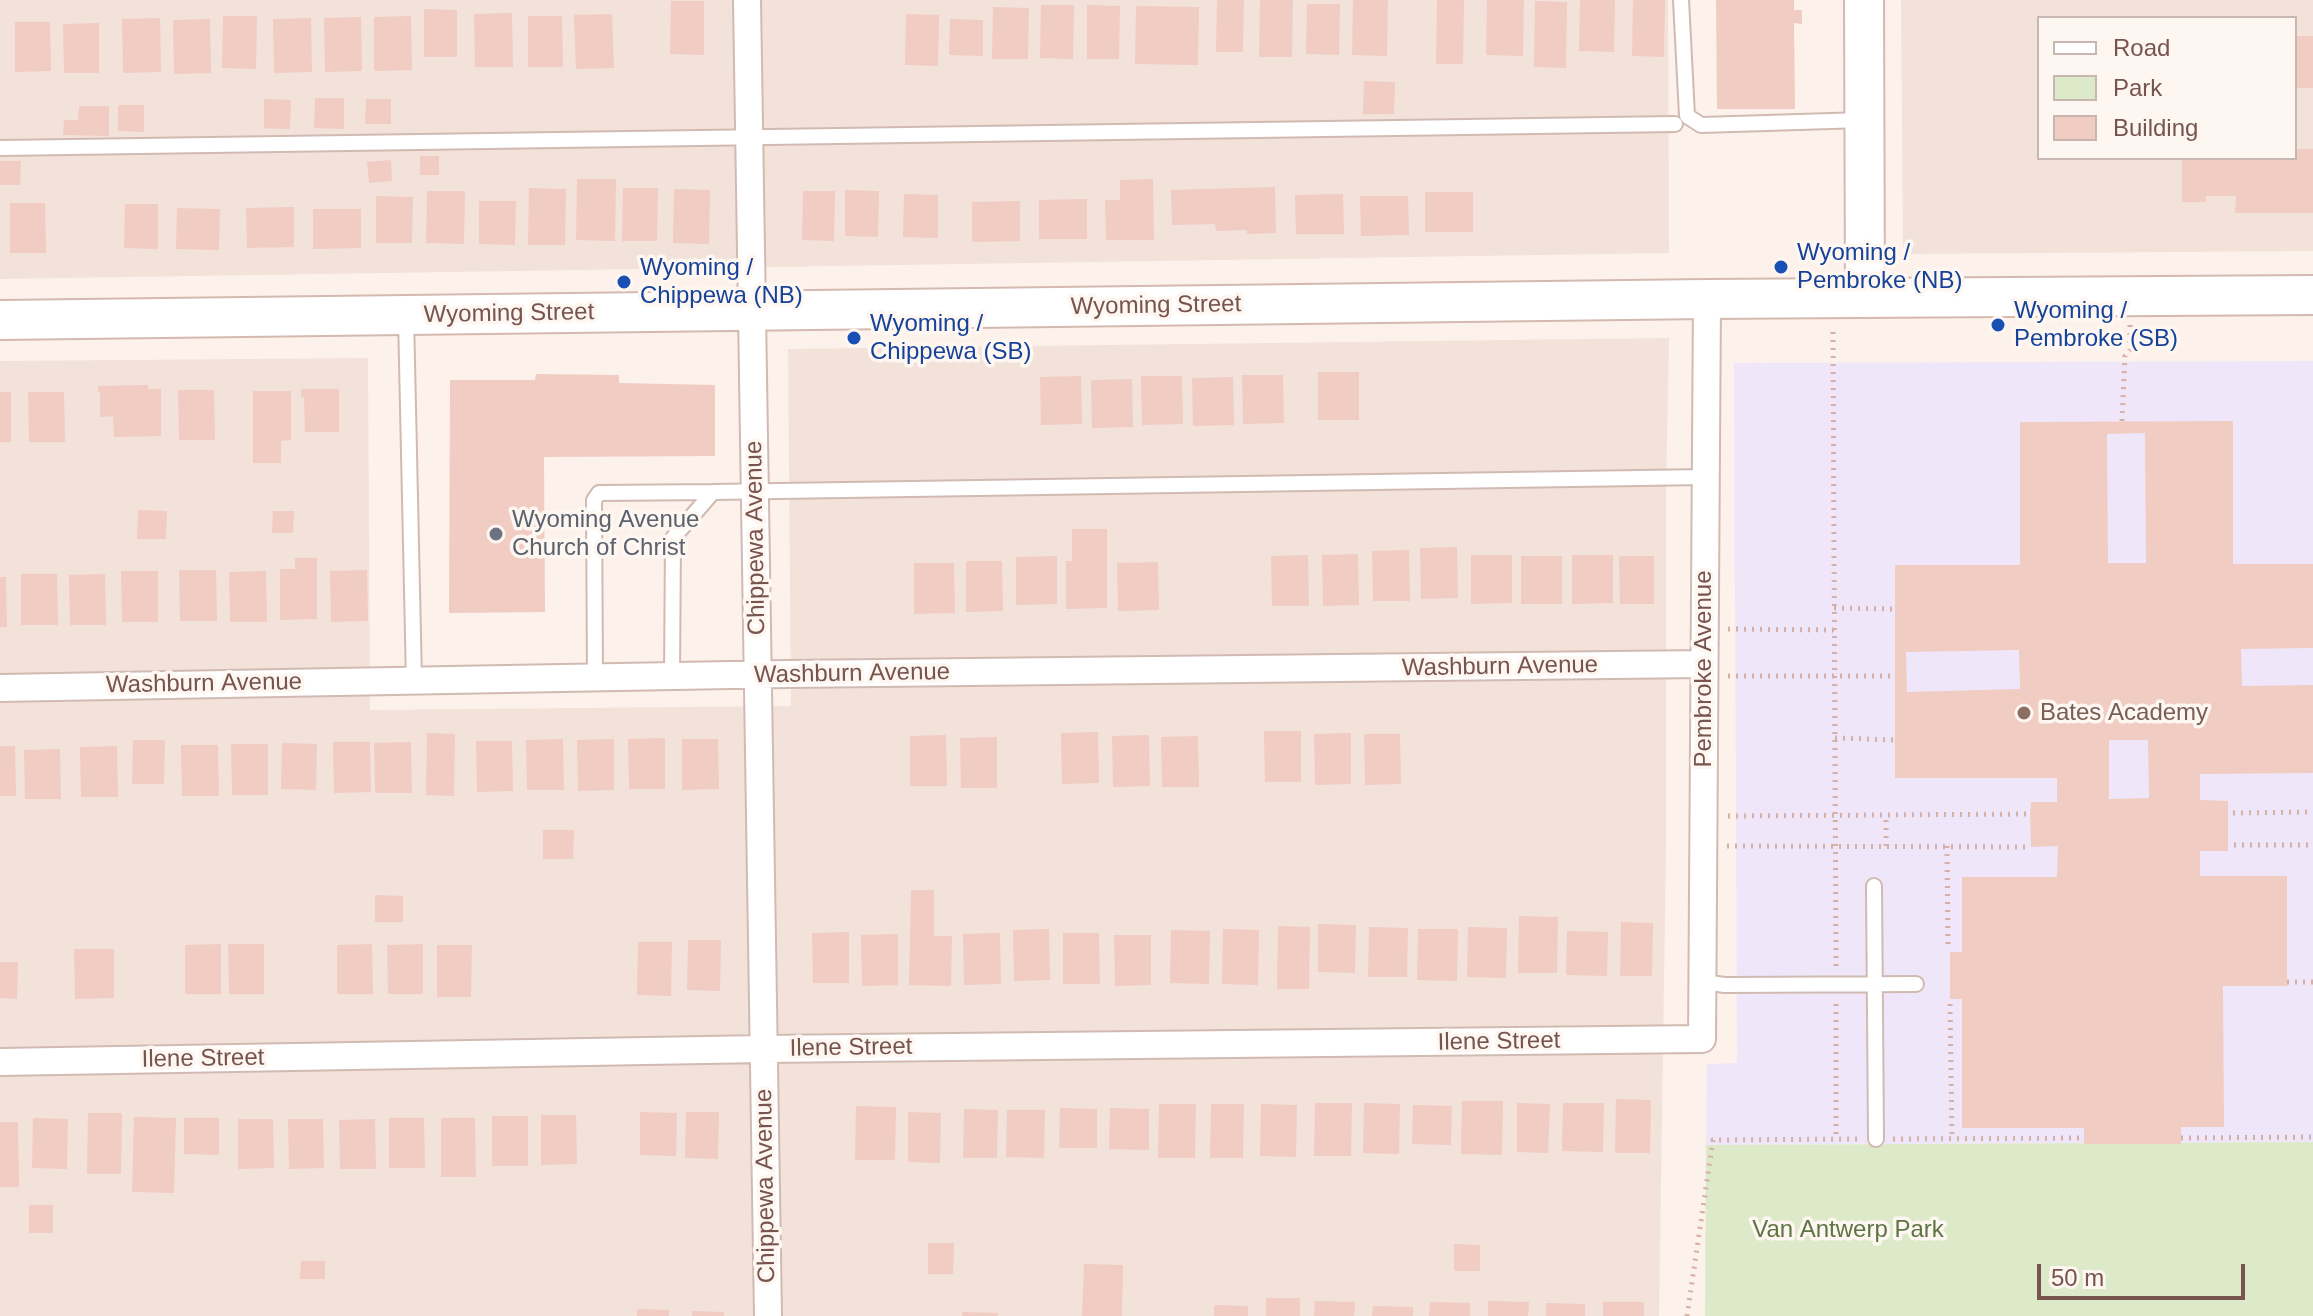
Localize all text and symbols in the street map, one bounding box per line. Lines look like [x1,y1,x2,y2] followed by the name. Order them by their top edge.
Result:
[2037,16,2297,160] legend
[2113,34,2170,61] text: Road
[2113,74,2162,101] text: Park
[2113,114,2198,141] text: Building
[1797,239,1962,295] place label: Wyoming / Pembroke (NB)
[640,254,803,310] place label: Wyoming / Chippewa (NB)
[1772,258,1790,276] marker: Wyoming / Pembroke (NB)
[615,273,633,291] marker: Wyoming / Chippewa (NB)
[1071,290,1241,322] street label: Wyoming Street
[2014,297,2178,353] place label: Wyoming / Pembroke (SB)
[424,298,594,330] street label: Wyoming Street
[870,310,1031,366] place label: Wyoming / Chippewa (SB)
[1989,316,2007,334] marker: Wyoming / Pembroke (SB)
[845,329,863,347] marker: Wyoming / Chippewa (SB)
[740,441,772,635] street label: Chippewa Avenue
[512,506,699,562] place label: Wyoming Avenue Church of Christ
[487,525,505,543] marker: Wyoming Avenue Church of Christ
[1690,570,1718,768] street label: Pembroke Avenue
[1402,651,1598,683] street label: Washburn Avenue
[754,658,950,690] street label: Washburn Avenue
[106,668,302,700] street label: Washburn Avenue
[2040,699,2208,727] place label: Bates Academy
[2015,704,2033,722] marker: Bates Academy
[1437,1027,1561,1057] street label: Ilene Street
[789,1033,913,1063] street label: Ilene Street
[141,1044,265,1074] street label: Ilene Street
[750,1089,782,1283] street label: Chippewa Avenue
[1752,1216,1944,1244] park label: Van Antwerp Park
[2041,1248,2249,1298] scale bar
[2051,1264,2104,1291] text: 50 m

